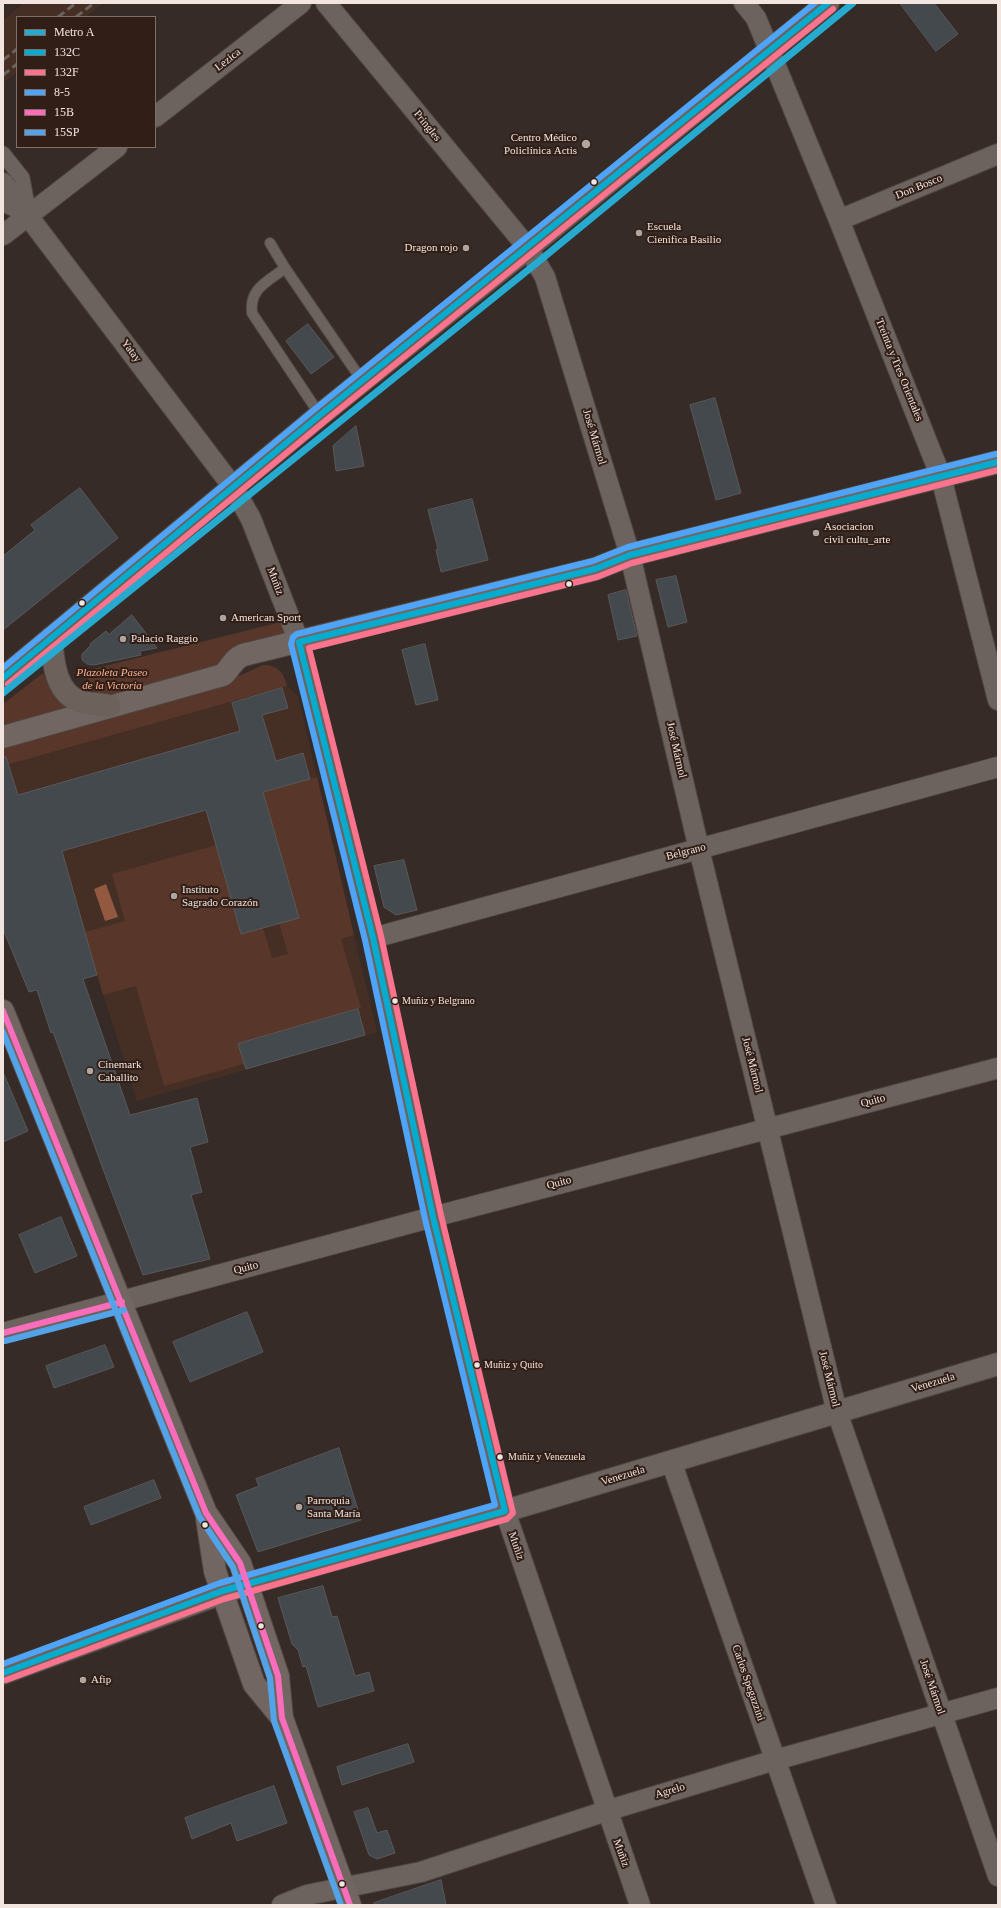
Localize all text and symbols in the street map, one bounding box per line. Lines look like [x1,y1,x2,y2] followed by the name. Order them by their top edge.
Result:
[16,16,156,148] legend
[54,25,94,39] text: Metro A
[54,45,80,59] text: 132C
[212,46,244,74] street label: Lezica
[54,65,79,79] text: 132F
[54,85,70,99] text: 8-5
[54,105,74,119] text: 15B
[411,108,443,144] street label: Pringles
[54,125,79,139] text: 15SP
[504,131,577,157] place label: Centro Médico Policlínica Actis
[580,138,592,150] marker: Centro Médico Policlínica Actis
[894,172,944,202] street label: Don Bosco
[589,177,599,187] unlabelled marker
[647,220,721,246] place label: Escuela Cienifica Basilio
[634,228,644,238] marker: Escuela Cienifica Basilio
[405,241,458,255] place label: Dragon rojo
[461,243,471,253] marker: Dragon rojo
[872,317,926,423] street label: Treinta y Tres Orientales
[118,337,144,365] street label: Yatay
[579,408,609,466] street label: José Mármol
[824,520,890,546] place label: Asociacion civil cultu_arte
[811,528,821,538] marker: Asociacion civil cultu_arte
[264,565,286,597] street label: Muñiz
[564,579,574,589] unlabelled marker
[77,598,87,608] unlabelled marker
[231,611,301,625] place label: American Sport
[218,613,228,623] marker: American Sport
[131,632,198,646] place label: Palacio Raggio
[118,634,128,644] marker: Palacio Raggio
[76,666,148,692] park label: Plazoleta Paseo de la Victoria
[663,721,689,779] street label: José Mármol
[665,840,707,864] street label: Belgrano
[182,883,258,909] place label: Instituto Sagrado Corazón
[169,891,179,901] marker: Instituto Sagrado Corazón
[402,995,475,1007] place label: Muñiz y Belgrano
[390,996,400,1006] marker: Muñiz y Belgrano
[739,1036,765,1094] street label: José Mármol
[98,1058,141,1084] place label: Cinemark Caballito
[85,1066,95,1076] marker: Cinemark Caballito
[859,1091,887,1111] street label: Quito
[545,1173,573,1193] street label: Quito
[232,1258,260,1278] street label: Quito
[816,1350,842,1408] street label: José Mármol
[484,1359,543,1371] place label: Muñiz y Quito
[472,1360,482,1370] marker: Muñiz y Quito
[909,1370,957,1396] street label: Venezuela
[508,1451,585,1463] place label: Muñiz y Venezuela
[495,1452,505,1462] marker: Muñiz y Venezuela
[599,1463,647,1489] street label: Venezuela
[307,1494,360,1520] place label: Parroquia Santa María
[294,1502,304,1512] marker: Parroquia Santa María
[200,1520,210,1530] unlabelled marker
[505,1530,527,1562] street label: Muñiz
[256,1621,266,1631] unlabelled marker
[729,1643,767,1723] street label: Carlos Spegazzini
[916,1658,948,1716] street label: José Mármol
[91,1673,111,1687] place label: Afip
[78,1675,88,1685] marker: Afip
[653,1780,687,1802] street label: Agrelo
[610,1837,632,1869] street label: Muñiz
[337,1879,347,1889] unlabelled marker

